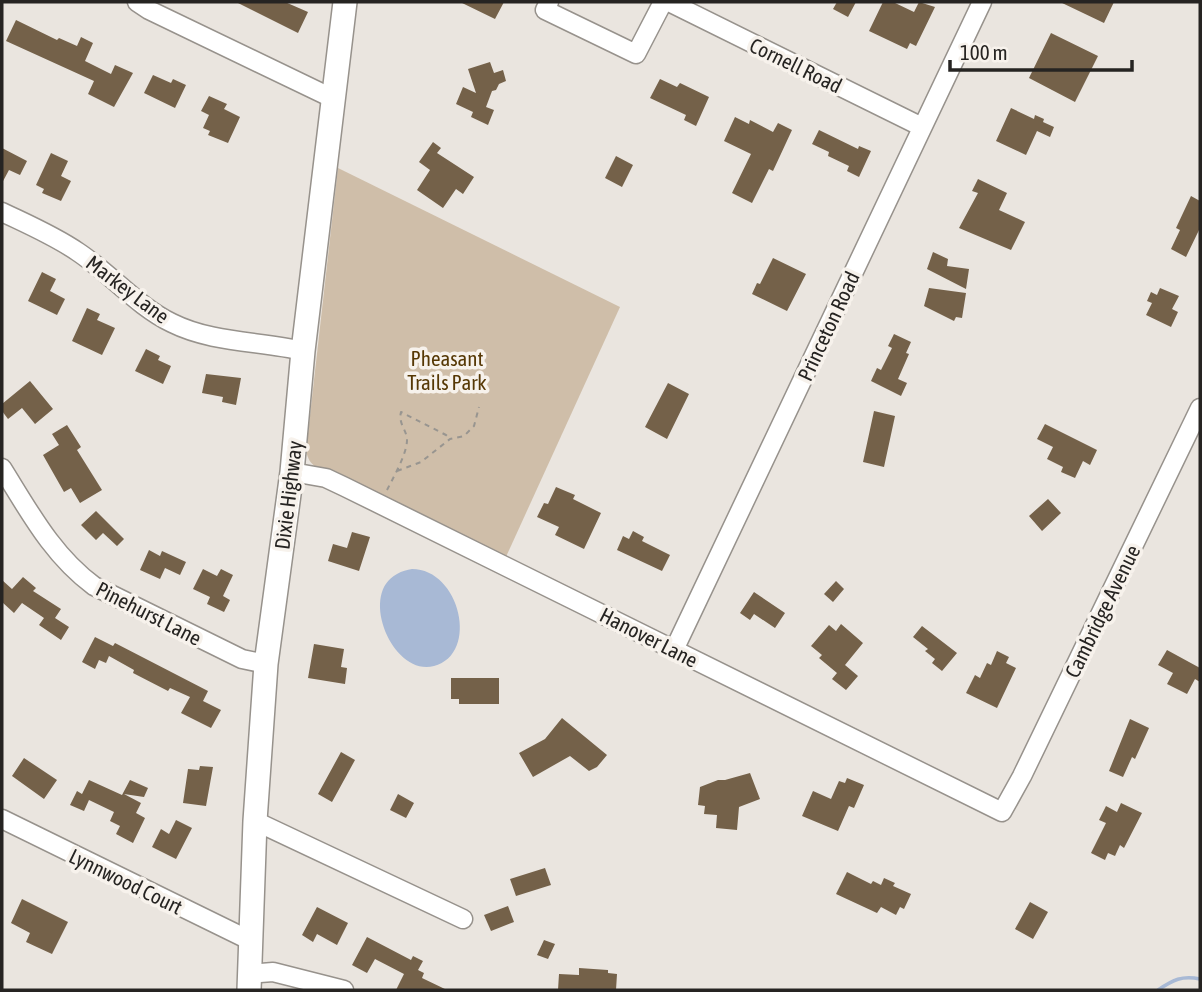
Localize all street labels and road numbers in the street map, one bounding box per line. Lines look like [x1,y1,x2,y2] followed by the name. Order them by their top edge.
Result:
[746,32,846,98] street label: Cornell Road
[82,250,174,328] street label: Markey Lane
[792,268,864,384] street label: Princeton Road
[269,439,307,551] street label: Dixie Highway
[1060,541,1144,681] street label: Cambridge Avenue
[92,576,206,650] street label: Pinehurst Lane
[596,602,702,672] street label: Hanover Lane
[65,843,187,919] street label: Lynnwood Court

